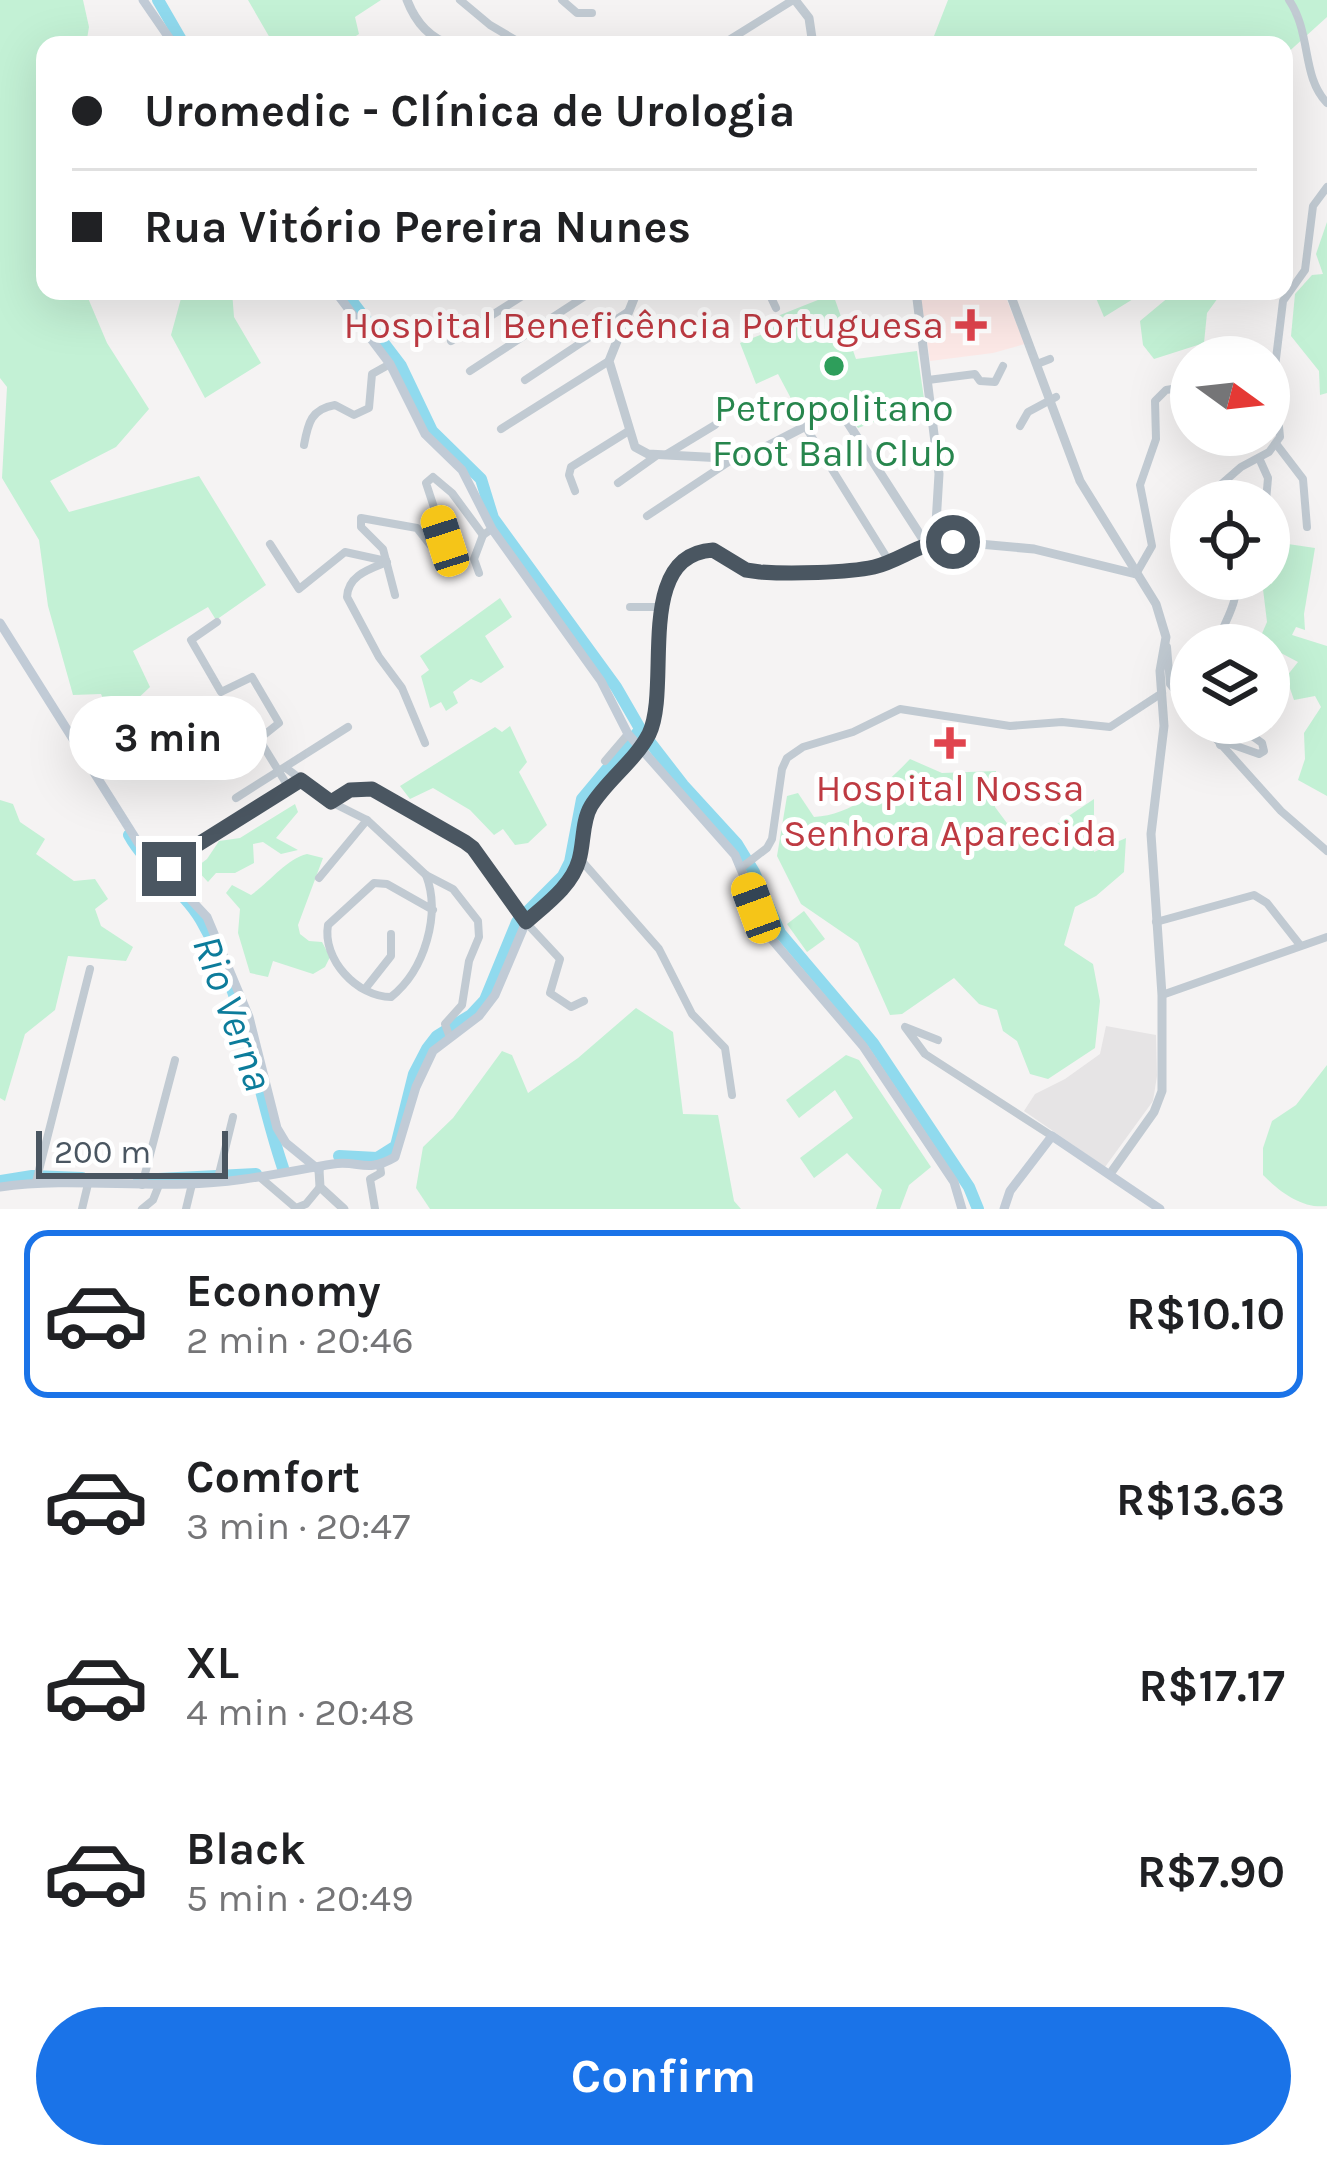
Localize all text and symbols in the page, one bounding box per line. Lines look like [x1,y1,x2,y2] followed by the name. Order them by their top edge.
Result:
[144,85,795,137] text: Uromedic - Clínica de Urologia
[144,201,691,253] text: Rua Vitório Pereira Nunes
[343,302,944,348] place label: Hospital Beneficência Portuguesa
[955,309,987,341] marker: Hospital Beneficência Portuguesa
[1170,336,1290,456] north arrow
[1170,336,1290,744] map controls
[821,353,847,379] marker: Petropolitano Foot Ball Club
[712,385,956,476] place label: Petropolitano Foot Ball Club
[1170,480,1290,600] button: locate
[417,501,473,581] car
[926,515,980,569] route start
[1170,624,1290,744] button: layers
[70,695,268,779] callout: 3 min
[114,715,222,761] text: 3 min
[934,727,966,759] marker: Hospital Nossa Senhora Aparecida
[783,765,1117,856] place label: Hospital Nossa Senhora Aparecida
[142,842,196,896] route end
[727,868,785,948] car
[182,928,284,1098] water label: Rio Verna
[36,1125,228,1178] scale bar
[54,1133,151,1171] text: 200 m
[42,1260,150,1368] icon: car
[186,1265,381,1317] text: Economy
[1126,1288,1285,1340] text: R$10.10
[186,1317,414,1363] text: 2 min · 20:46
[42,1446,150,1554] icon: car
[186,1451,360,1503] text: Comfort
[1116,1474,1285,1526] text: R$13.63
[186,1503,410,1549] text: 3 min · 20:47
[42,1632,150,1740] icon: car
[186,1637,239,1689] text: XL
[1139,1660,1285,1712] text: R$17.17
[186,1689,415,1735] text: 4 min · 20:48
[42,1818,150,1926] icon: car
[186,1823,306,1875] text: Black
[1137,1846,1285,1898] text: R$7.90
[186,1875,414,1921] text: 5 min · 20:49
[36,2007,1291,2145] button: Confirm

